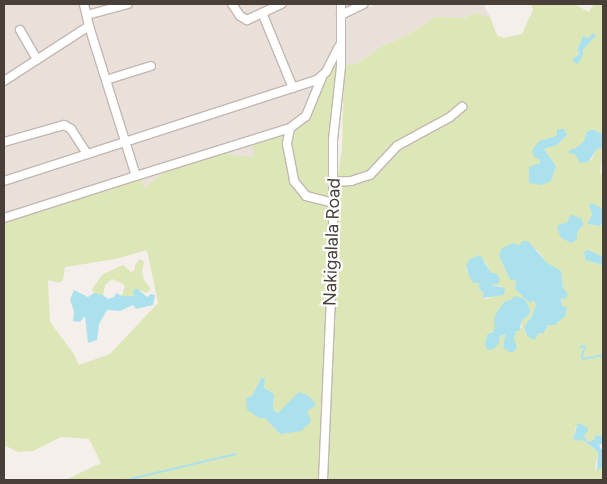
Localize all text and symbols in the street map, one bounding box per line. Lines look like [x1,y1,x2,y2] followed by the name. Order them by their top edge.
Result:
[319,178,345,306] street label: Nakigalala Road

